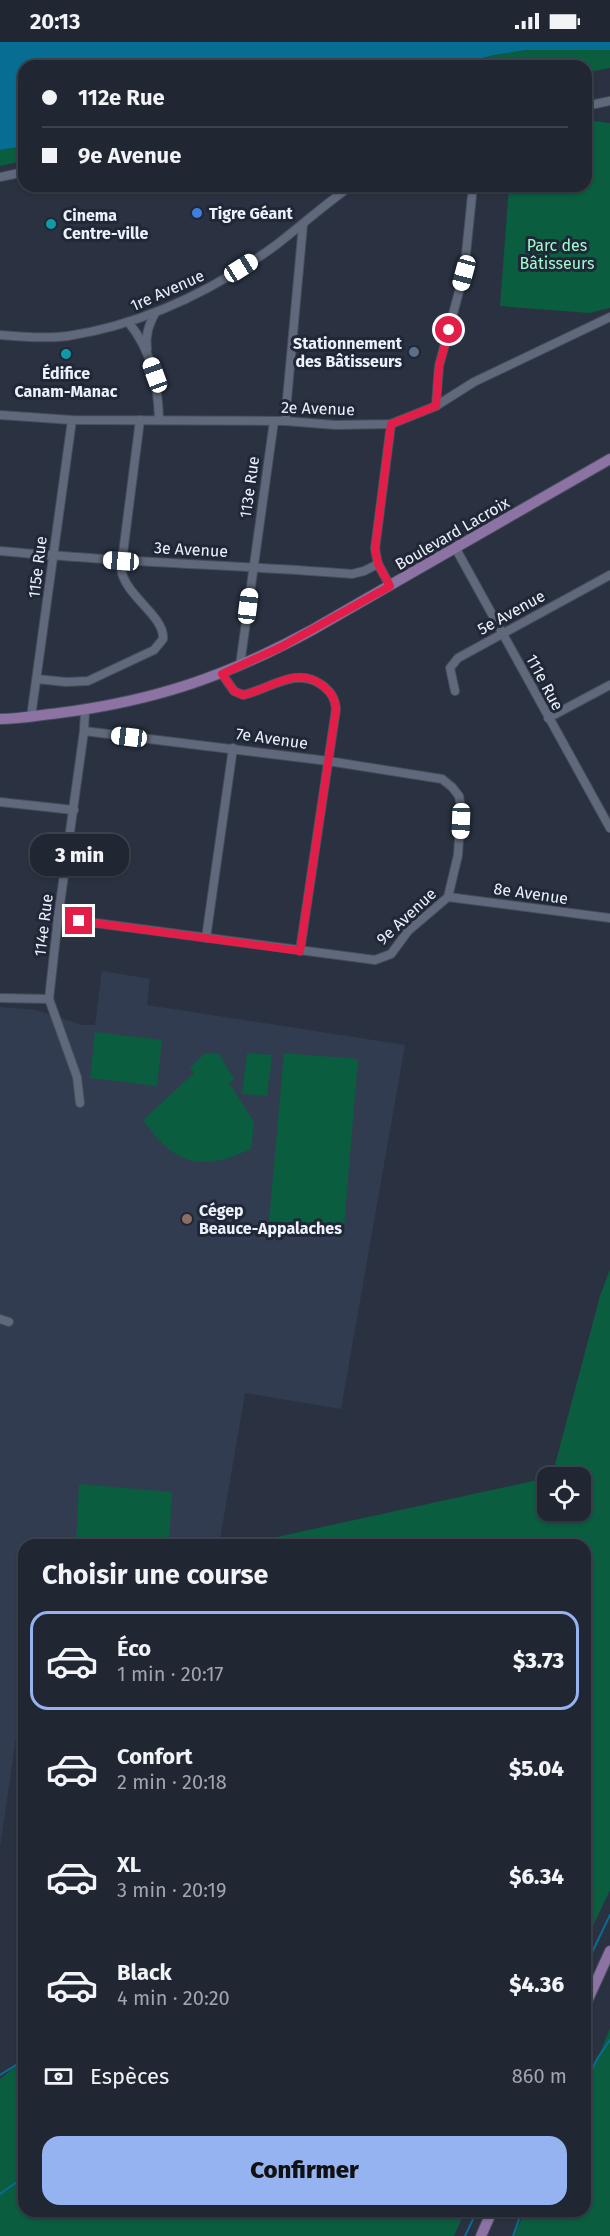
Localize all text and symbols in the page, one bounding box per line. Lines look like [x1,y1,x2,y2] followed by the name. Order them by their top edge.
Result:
[30,8,80,35] text: 20:13
[78,84,165,111] text: 112e Rue
[78,142,181,169] text: 9e Avenue
[209,204,294,223] place label: Tigre Géant
[63,206,148,243] place label: Cinema Centre-ville
[190,206,204,220] marker: Tigre Géant
[44,217,58,231] marker: Cinema Centre-ville
[520,236,594,273] park label: Parc des Bâtisseurs
[221,251,261,285] car
[451,253,477,293] car
[127,266,207,315] street label: 1re Avenue
[435,316,462,343] route start
[293,334,403,371] place label: Stationnement des Bâtisseurs
[407,345,421,359] marker: Stationnement des Bâtisseurs
[59,347,73,361] marker: Édifice Canam-Manac
[140,355,170,395] car
[15,363,118,401] place label: Édifice Canam-Manac
[281,398,355,419] street label: 2e Avenue
[236,455,263,519] street label: 113e Rue
[392,493,513,574] street label: Boulevard Lacroix
[24,535,51,599] street label: 115e Rue
[153,538,228,561] street label: 3e Avenue
[102,551,140,571] car
[474,586,548,639] street label: 5e Avenue
[237,587,259,625] car
[522,651,567,714] street label: 111e Rue
[235,724,309,753] street label: 7e Avenue
[110,726,148,748] car
[451,803,471,839] car
[29,834,128,876] callout: 3 min
[55,843,104,867] text: 3 min
[493,879,569,908] street label: 8e Avenue
[373,884,440,949] street label: 9e Avenue
[30,893,57,957] street label: 114e Rue
[65,907,92,934] route end
[199,1201,342,1238] place label: Cégep Beauce-Appalaches
[180,1212,194,1226] marker: Cégep Beauce-Appalaches
[537,1467,591,1521] map controls
[537,1467,591,1521] button: locate
[42,1559,268,1591] text: Choisir une course
[45,1634,99,1688] icon: car
[117,1635,151,1662] text: Éco
[513,1647,564,1674] text: $3.73
[117,1662,223,1686] text: 1 min · 20:17
[45,1742,99,1796] icon: car
[117,1743,193,1770] text: Confort
[509,1755,564,1782] text: $5.04
[117,1770,227,1794] text: 2 min · 20:18
[45,1850,99,1904] icon: car
[117,1851,141,1878] text: XL
[509,1863,564,1890] text: $6.34
[117,1878,226,1902] text: 3 min · 20:19
[45,1958,99,2012] icon: car
[117,1959,172,1986] text: Black
[509,1971,564,1998] text: $4.36
[117,1986,230,2010] text: 4 min · 20:20
[42,2060,75,2093] icon: cash
[90,2063,169,2090] text: Espèces
[512,2064,567,2088] text: 860 m
[42,2136,567,2205] button: Confirmer

